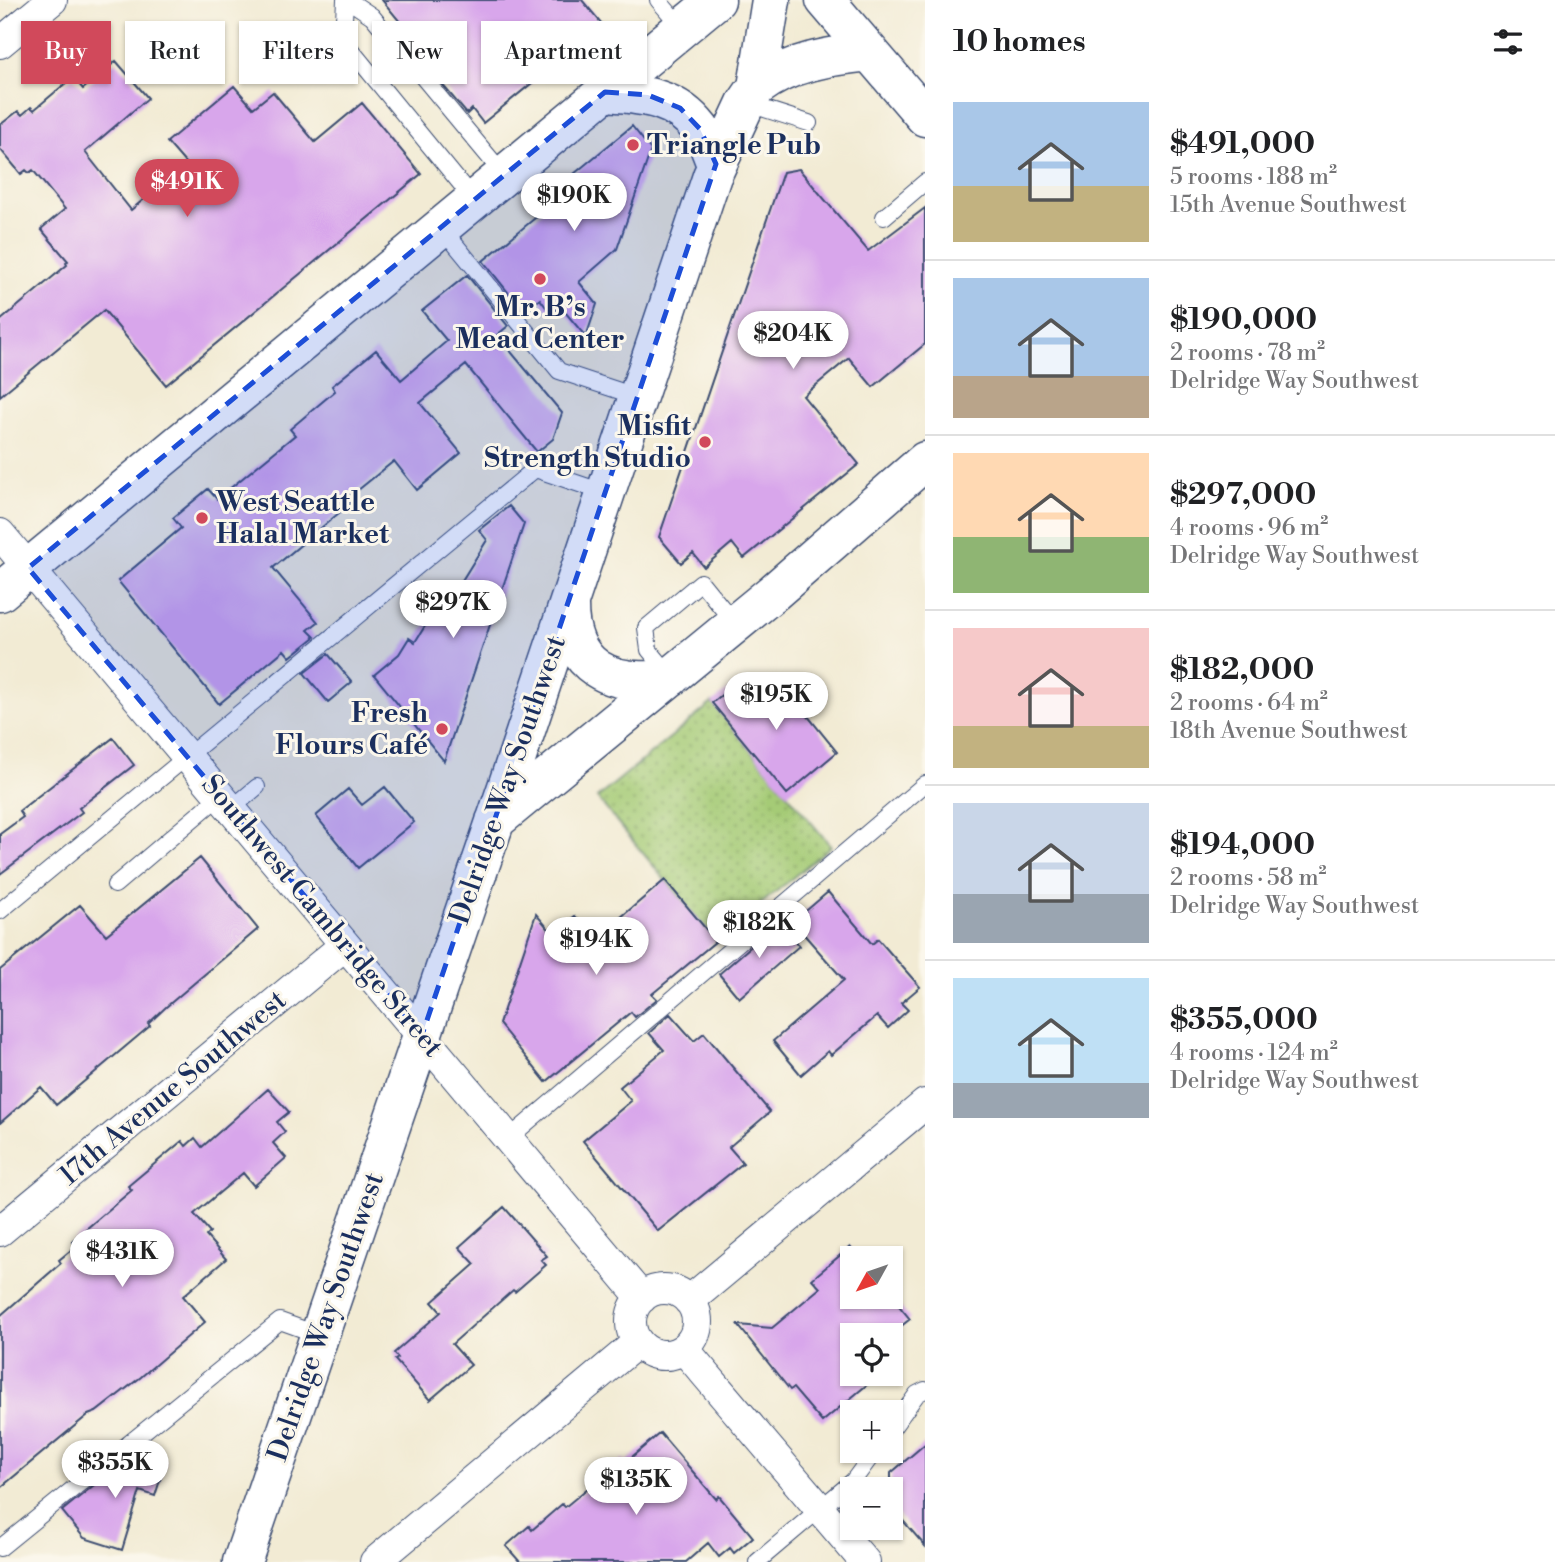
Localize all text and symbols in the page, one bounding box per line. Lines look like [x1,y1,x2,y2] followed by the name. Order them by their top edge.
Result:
[21,21,111,84] chip: Buy
[125,21,225,84] chip: Rent
[239,21,358,84] chip: Filters
[372,21,467,84] chip: New
[481,21,647,84] chip: Apartment
[953,23,1086,61] text: 10 homes
[1489,23,1527,61] icon: filters
[1170,125,1315,163] text: $491,000
[647,128,821,163] place label: Triangle Pub
[1009,130,1093,214] icon: home
[625,137,641,153] marker: Triangle Pub
[138,160,236,219] pin: $491K
[1170,163,1337,191] text: 5 rooms · 188 m²
[151,168,223,196] text: $491K
[525,174,623,233] pin: $190K
[537,182,611,210] text: $190K
[1170,191,1407,219] text: 15th Avenue Southwest
[532,271,548,287] marker: Mr. B’s Mead Center
[455,290,625,357] place label: Mr. B’s Mead Center
[1170,301,1317,339] text: $190,000
[1009,306,1093,390] icon: home
[744,312,842,371] pin: $204K
[754,320,832,348] text: $204K
[1170,339,1325,367] text: 2 rooms · 78 m²
[1170,367,1419,395] text: Delridge Way Southwest
[484,409,692,476] place label: Misfit Strength Studio
[697,434,713,450] marker: Misfit Strength Studio
[1170,476,1316,514] text: $297,000
[1009,481,1093,565] icon: home
[215,485,390,552] place label: West Seattle Halal Market
[194,510,210,526] marker: West Seattle Halal Market
[1170,514,1328,542] text: 4 rooms · 96 m²
[1170,542,1419,570] text: Delridge Way Southwest
[404,580,502,640] pin: $297K
[416,589,490,617] text: $297K
[442,631,574,929] street label: Delridge Way Southwest
[1170,651,1314,689] text: $182,000
[1009,656,1093,740] icon: home
[727,672,825,732] pin: $195K
[740,681,812,709] text: $195K
[1170,689,1328,717] text: 2 rooms · 64 m²
[275,696,428,763] place label: Fresh Flours Café
[1170,717,1408,745] text: 18th Avenue Southwest
[434,721,450,737] marker: Fresh Flours Café
[194,768,450,1064] street label: Southwest Cambridge Street
[1170,826,1315,864] text: $194,000
[1009,831,1093,915] icon: home
[1170,864,1327,892] text: 2 rooms · 58 m²
[1170,892,1419,920] text: Delridge Way Southwest
[710,900,808,960] pin: $182K
[723,909,795,937] text: $182K
[547,918,645,977] pin: $194K
[560,926,632,954] text: $194K
[52,983,294,1193] street label: 17th Avenue Southwest
[1170,1001,1318,1039] text: $355,000
[1009,1006,1093,1090] icon: home
[1170,1039,1338,1067] text: 4 rooms · 124 m²
[1170,1067,1419,1095] text: Delridge Way Southwest
[260,1168,392,1466] street label: Delridge Way Southwest
[73,1230,171,1289] pin: $431K
[86,1238,158,1266] text: $431K
[840,1246,903,1309] north arrow
[840,1246,903,1540] map controls
[840,1323,903,1386] button: locate
[840,1400,903,1463] button: +
[66,1440,164,1500] pin: $355K
[78,1449,152,1477] text: $355K
[587,1458,685,1517] pin: $135K
[600,1466,672,1494] text: $135K
[840,1477,903,1540] button: −

